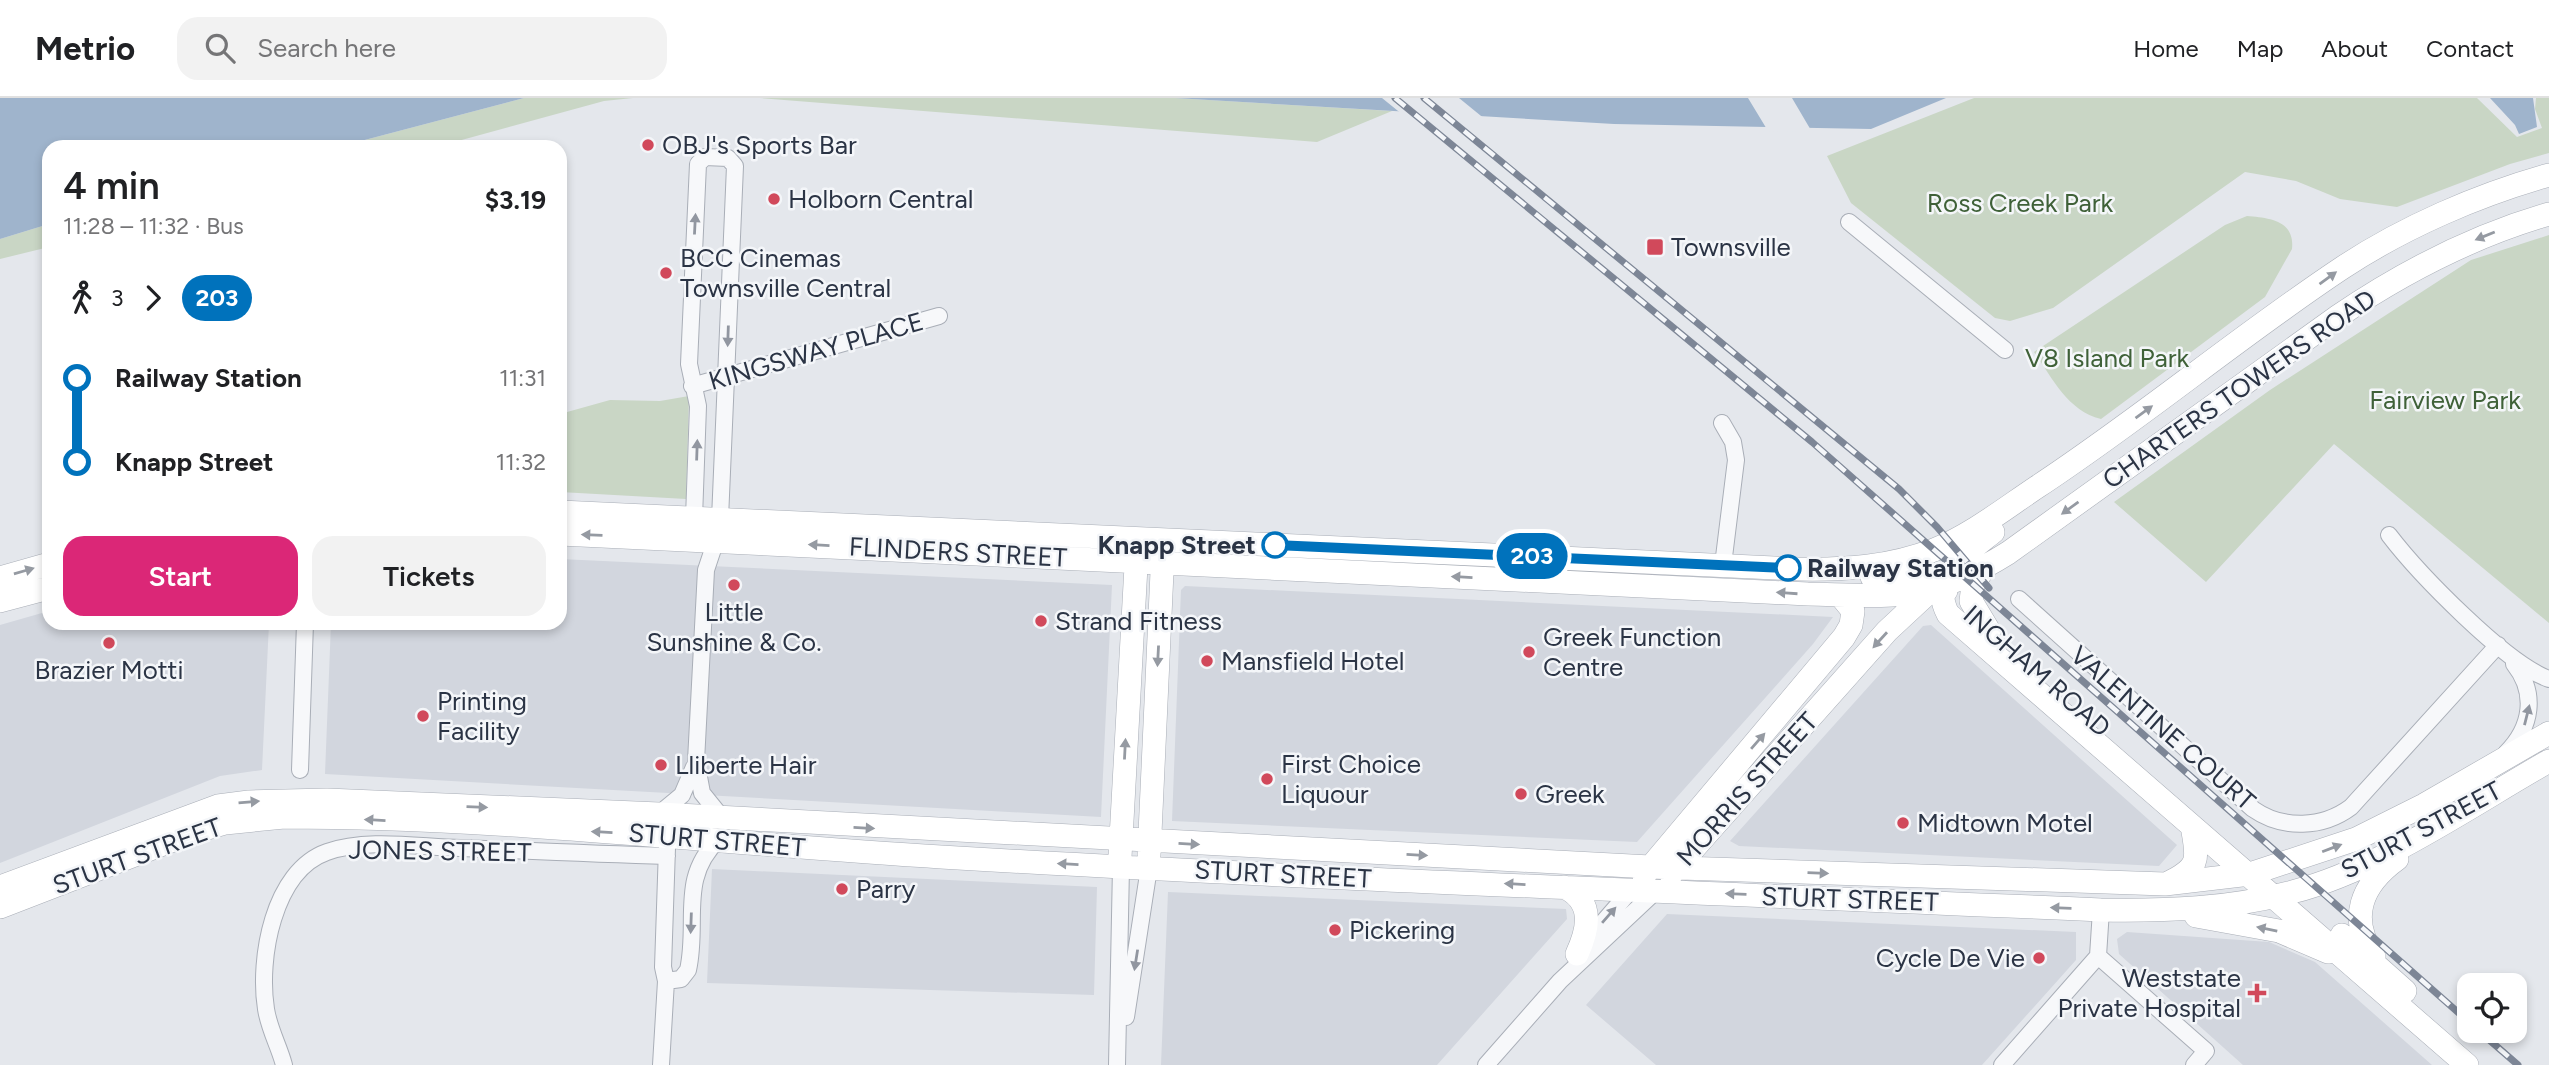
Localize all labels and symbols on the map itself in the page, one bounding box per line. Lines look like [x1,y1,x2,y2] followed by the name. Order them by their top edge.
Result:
[662,129,857,161] place label: OBJ's Sports Bar
[640,137,656,153] marker: OBJ's Sports Bar
[788,183,973,215] place label: Holborn Central
[1927,187,2114,219] park label: Ross Creek Park
[766,191,782,207] marker: Holborn Central
[690,213,701,235] one-way arrow
[1671,231,1791,263] place label: Townsville
[2474,231,2495,242] one-way arrow
[1645,237,1665,257] marker: Townsville
[680,242,891,304] place label: BCC Cinemas Townsville Central
[658,265,674,281] marker: BCC Cinemas Townsville Central
[2319,272,2337,286] one-way arrow
[2096,282,2382,496] street label: CHARTERS TOWERS ROAD
[705,305,927,397] street label: KINGSWAY PLACE
[723,326,734,348] one-way arrow
[2025,342,2189,374] park label: V8 Island Park
[2369,384,2521,416] park label: Fairview Park
[2135,405,2153,419] one-way arrow
[691,439,702,461] one-way arrow
[2061,501,2079,515] one-way arrow
[580,529,602,540] one-way arrow
[1097,529,1256,561] place label: Knapp Street
[848,530,1069,574] street label: FLINDERS STREET
[1262,532,1288,558] marker: Knapp Street
[1492,533,1572,579] line badge: 203
[808,539,830,550] one-way arrow
[1807,552,1994,584] place label: Railway Station
[1775,555,1801,581] marker: Railway Station
[14,565,35,575] one-way arrow
[1451,572,1473,583] one-way arrow
[726,577,742,593] marker: Little Sunshine & Co.
[1776,587,1798,598] one-way arrow
[646,596,822,658] place label: Little Sunshine & Co.
[1957,598,2117,744] street label: INGHAM ROAD
[1055,605,1222,637] place label: Strand Fitness
[1033,613,1049,629] marker: Strand Fitness
[1543,621,1721,683] place label: Greek Function Centre
[1873,631,1888,648] one-way arrow
[101,635,117,651] marker: Brazier Motti
[2064,639,2263,817] street label: VALENTINE COURT
[1521,644,1537,660] marker: Greek Function Centre
[1152,645,1163,667] one-way arrow
[1221,645,1404,677] place label: Mansfield Hotel
[1199,653,1215,669] marker: Mansfield Hotel
[35,654,183,686] place label: Brazier Motti
[437,685,527,747] place label: Printing Facility
[2522,703,2533,725] one-way arrow
[1670,705,1825,872] street label: MORRIS STREET
[415,708,431,724] marker: Printing Facility
[1750,732,1765,749] one-way arrow
[1120,737,1131,759] one-way arrow
[1281,748,1421,810] place label: First Choice Liquour
[675,749,817,781] place label: Lliberte Hair
[653,757,669,773] marker: Lliberte Hair
[1259,771,1275,787] marker: First Choice Liquour
[2335,774,2507,886] street label: STURT STREET
[1535,778,1605,810] place label: Greek
[1513,786,1529,802] marker: Greek
[239,796,261,807] one-way arrow
[466,801,488,812] one-way arrow
[1917,807,2093,839] place label: Midtown Motel
[48,810,226,901] street label: STURT STREET
[364,814,386,825] one-way arrow
[1895,815,1911,831] marker: Midtown Motel
[627,816,807,864] street label: STURT STREET
[854,822,876,833] one-way arrow
[591,826,613,837] one-way arrow
[348,833,533,869] street label: JONES STREET
[1179,839,1201,850] one-way arrow
[2322,843,2343,854] one-way arrow
[1406,850,1428,861] one-way arrow
[1194,853,1373,895] street label: STURT STREET
[1056,858,1078,869] one-way arrow
[1807,868,1829,879] one-way arrow
[856,873,916,905] place label: Parry
[1504,879,1526,890] one-way arrow
[1761,880,1940,918] street label: STURT STREET
[834,881,850,897] marker: Parry
[1724,889,1746,900] one-way arrow
[2050,902,2072,913] one-way arrow
[1601,907,1617,924] one-way arrow
[686,912,697,934] one-way arrow
[1349,914,1455,946] place label: Pickering
[1327,922,1343,938] marker: Pickering
[2256,923,2278,934] one-way arrow
[1876,942,2025,974] place label: Cycle De Vie
[1130,949,1141,971] one-way arrow
[2031,950,2047,966] marker: Cycle De Vie
[2058,962,2241,1024] place label: Weststate Private Hospital
[2247,983,2267,1003] marker: Weststate Private Hospital

